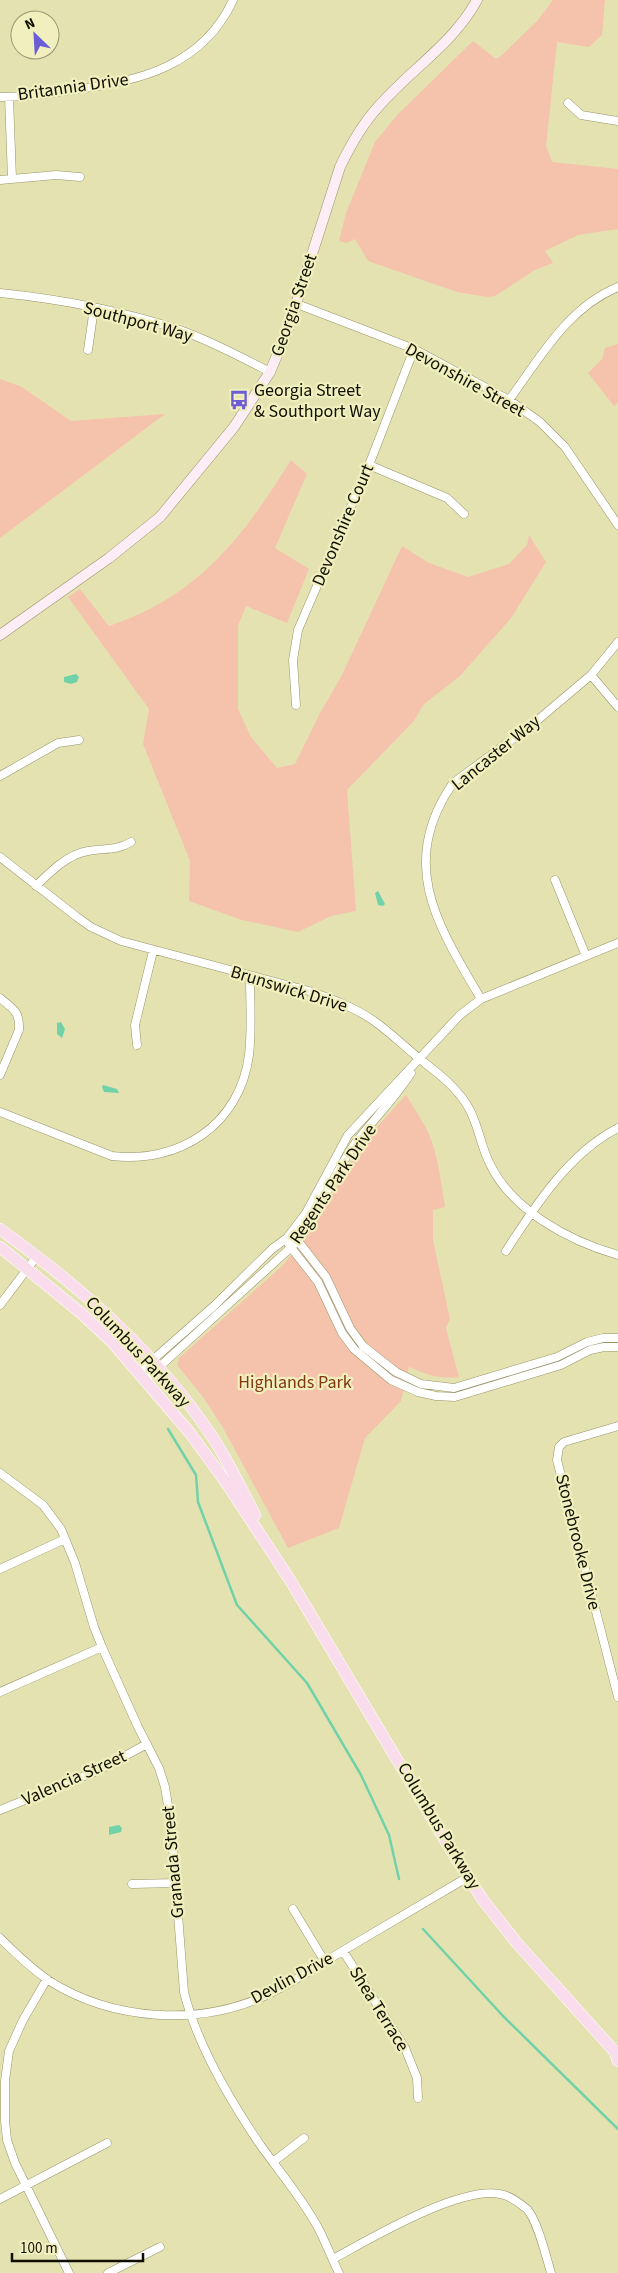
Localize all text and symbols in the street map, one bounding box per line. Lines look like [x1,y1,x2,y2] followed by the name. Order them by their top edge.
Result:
[10,10,60,60] north arrow
[21,13,38,35] text: N
[16,67,130,107] street label: Britannia Drive
[265,250,323,360] street label: Georgia Street
[81,295,196,349] street label: Southport Way
[401,337,529,423] street label: Devonshire Street
[254,378,381,424] place label: Georgia Street & Southport Way
[228,389,250,411] bus stop icon: Georgia Street & Southport Way
[306,460,380,590] street label: Devonshire Court
[446,709,546,797] street label: Lancaster Way
[227,959,351,1019] street label: Brunswick Drive
[284,1119,382,1249] street label: Regents Park Drive
[80,1291,197,1414] street label: Columbus Parkway
[238,1370,352,1395] park label: Highlands Park
[549,1471,607,1613] street label: Stonebrooke Drive
[18,1744,130,1812] street label: Valencia Street
[391,1758,487,1895] street label: Columbus Parkway
[156,1805,190,1919] street label: Granada Street
[246,1946,338,2010] street label: Devlin Drive
[343,1962,415,2056] street label: Shea Terrace
[12,2230,144,2262] scale bar
[20,2238,58,2259] text: 100 m

